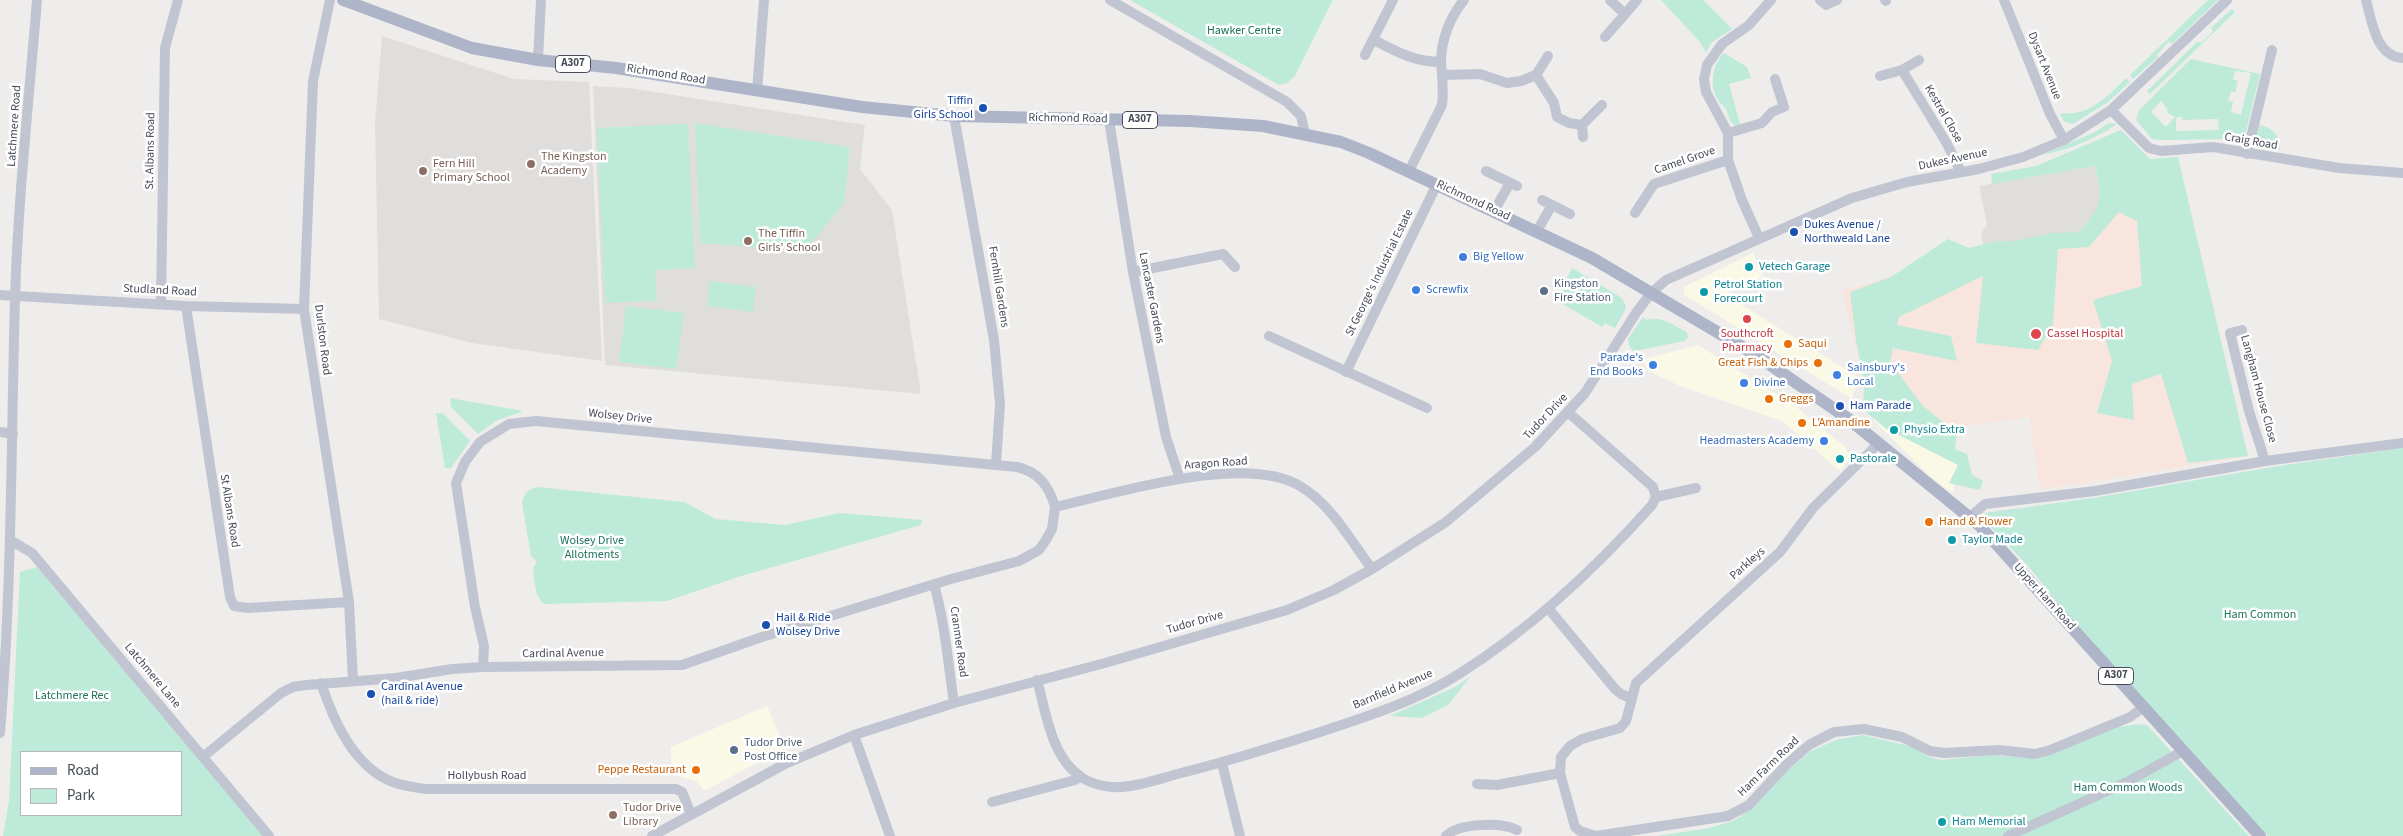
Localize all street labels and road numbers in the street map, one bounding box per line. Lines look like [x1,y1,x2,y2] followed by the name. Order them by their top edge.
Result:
[2024,30,2064,102] street label: Dysart Avenue
[556,56,590,72] road number: A307
[626,62,706,88] street label: Richmond Road
[1921,82,1965,146] street label: Kestrel Close
[5,85,25,167] street label: Latchmere Road
[1028,111,1108,127] street label: Richmond Road
[143,112,159,190] street label: St. Albans Road
[1122,112,1158,128] road number: A307
[2223,130,2279,154] street label: Craig Road
[1653,144,1717,178] street label: Camel Grove
[1917,146,1989,174] street label: Dukes Avenue
[1434,178,1512,224] street label: Richmond Road
[1343,207,1417,339] street label: St George's Industrial Estate
[984,245,1012,329] street label: Fernhill Gardens
[1135,251,1167,345] street label: Lancaster Gardens
[123,282,197,300] street label: Studland Road
[311,304,333,376] street label: Durlston Road
[2237,334,2279,444] street label: Langham House Close
[1521,391,1571,443] street label: Tudor Drive
[587,406,653,428] street label: Wolsey Drive
[1184,455,1248,473] street label: Aragon Road
[216,473,242,549] street label: St Albans Road
[1728,545,1768,583] street label: Parkleys
[2010,560,2078,634] street label: Upper Ham Road
[946,606,970,678] street label: Cranmer Road
[1165,608,1225,638] street label: Tudor Drive
[121,641,183,711] street label: Latchmere Lane
[522,646,604,662] street label: Cardinal Avenue
[1351,667,1435,713] street label: Barnfield Avenue
[2098,668,2134,684] road number: A307
[1735,734,1803,800] street label: Ham Farm Road
[448,769,526,783] street label: Hollybush Road

